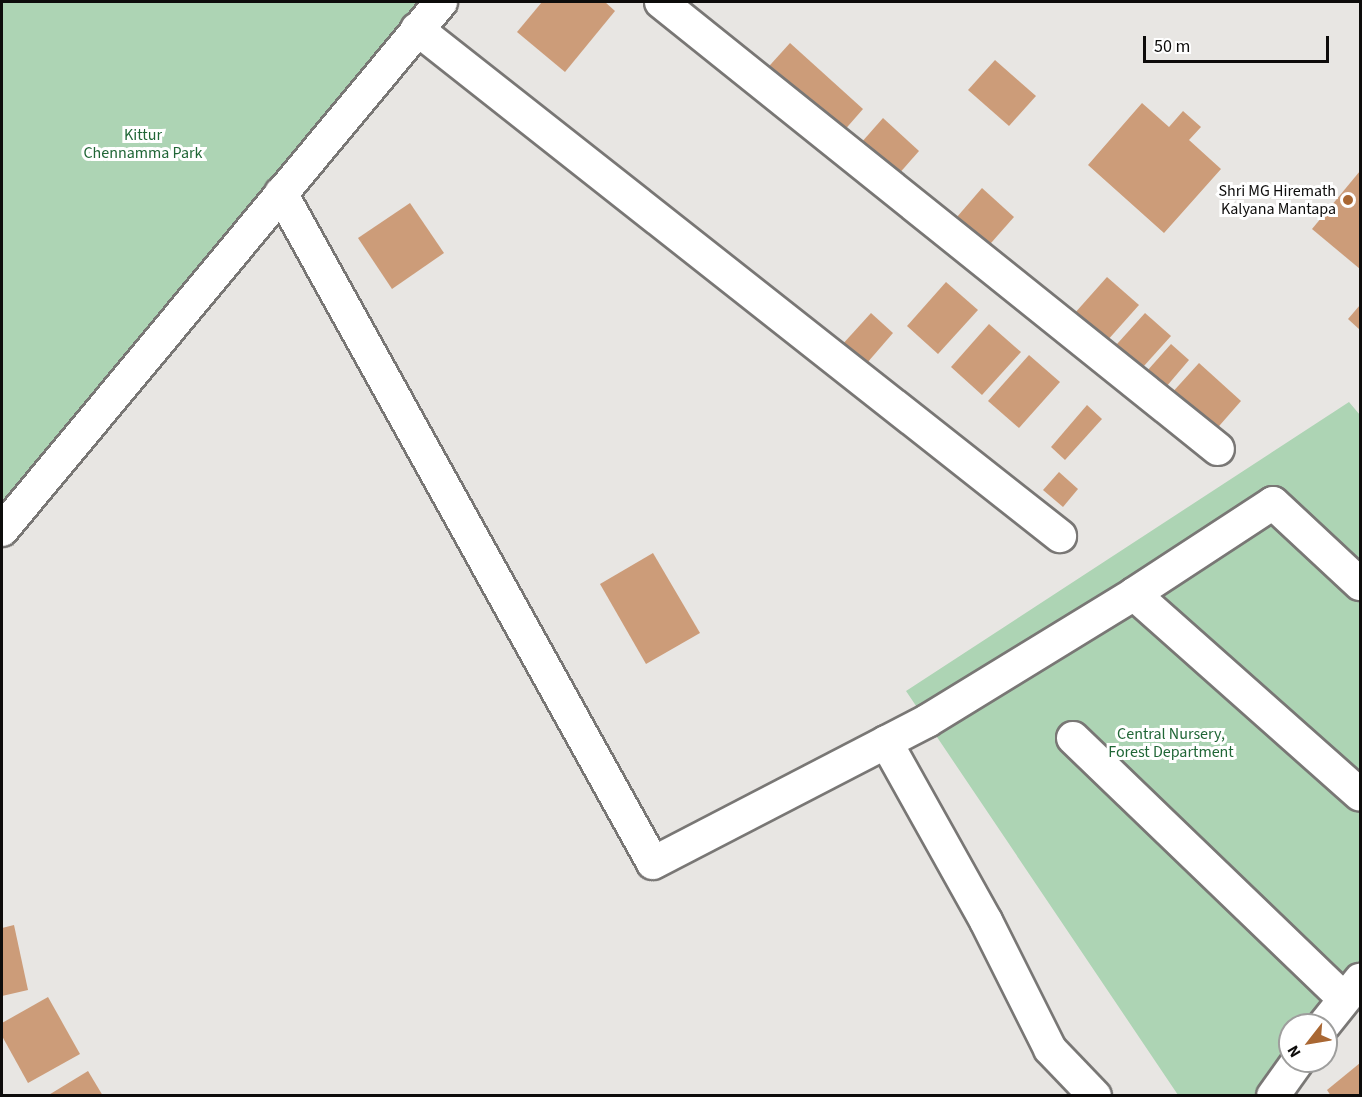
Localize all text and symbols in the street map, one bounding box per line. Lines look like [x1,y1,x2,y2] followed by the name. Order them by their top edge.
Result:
[1146,24,1332,62] scale bar
[1154,34,1190,59] text: 50 m
[83,125,203,163] park label: Kittur Chennamma Park
[1218,181,1336,219] place label: Shri MG Hiremath Kalyana Mantapa
[1341,193,1355,207] marker: Shri MG Hiremath Kalyana Mantapa
[1108,724,1234,762] park label: Central Nursery, Forest Department
[1278,1013,1338,1073] north arrow
[1282,1041,1306,1061] text: N

